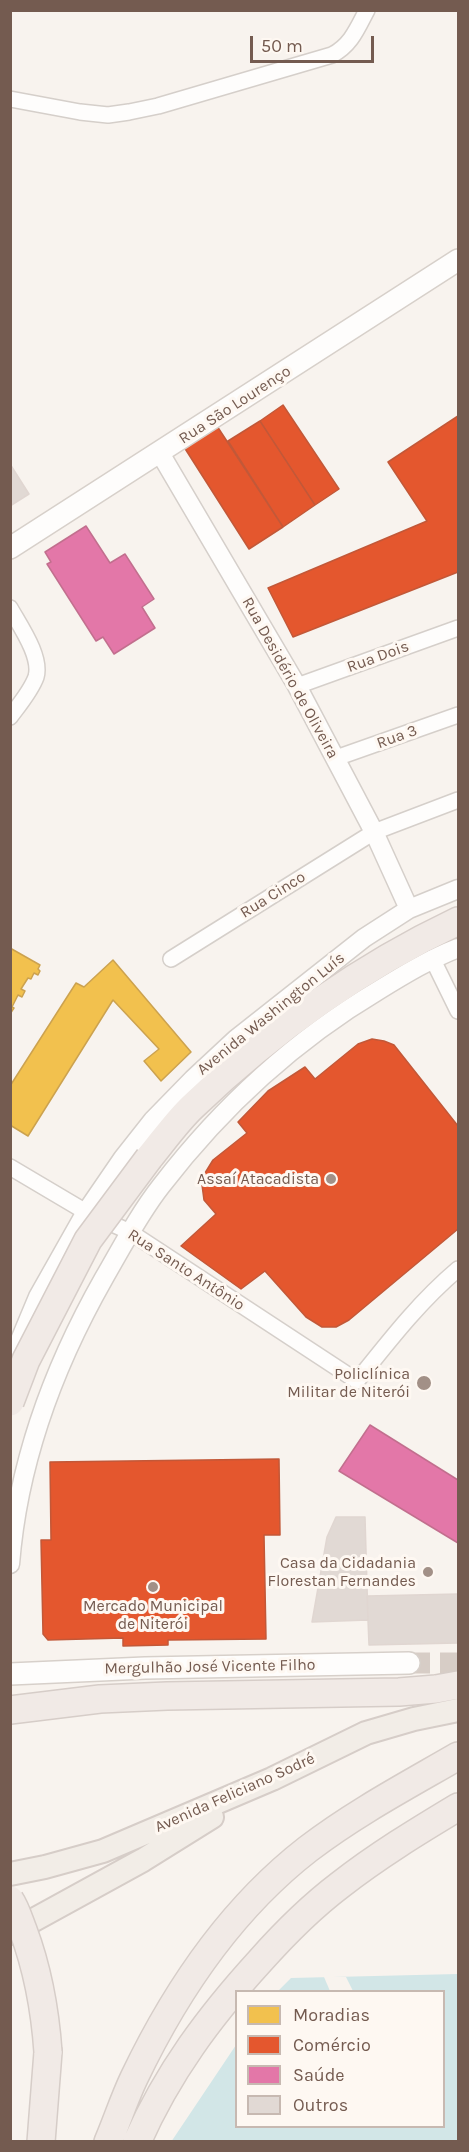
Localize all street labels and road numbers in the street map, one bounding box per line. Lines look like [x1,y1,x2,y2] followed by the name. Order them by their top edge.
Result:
[175,362,295,448] street label: Rua São Lourenço
[238,594,342,762] street label: Rua Desidério de Oliveira
[344,637,412,677] street label: Rua Dois
[374,721,420,753] street label: Rua 3
[237,867,309,923] street label: Rua Cinco
[193,949,349,1079] street label: Avenida Washington Luís
[124,1225,248,1315] street label: Rua Santo Antônio
[104,1656,316,1678] street label: Mergulhão José Vicente Filho
[152,1749,318,1837] street label: Avenida Feliciano Sodré

